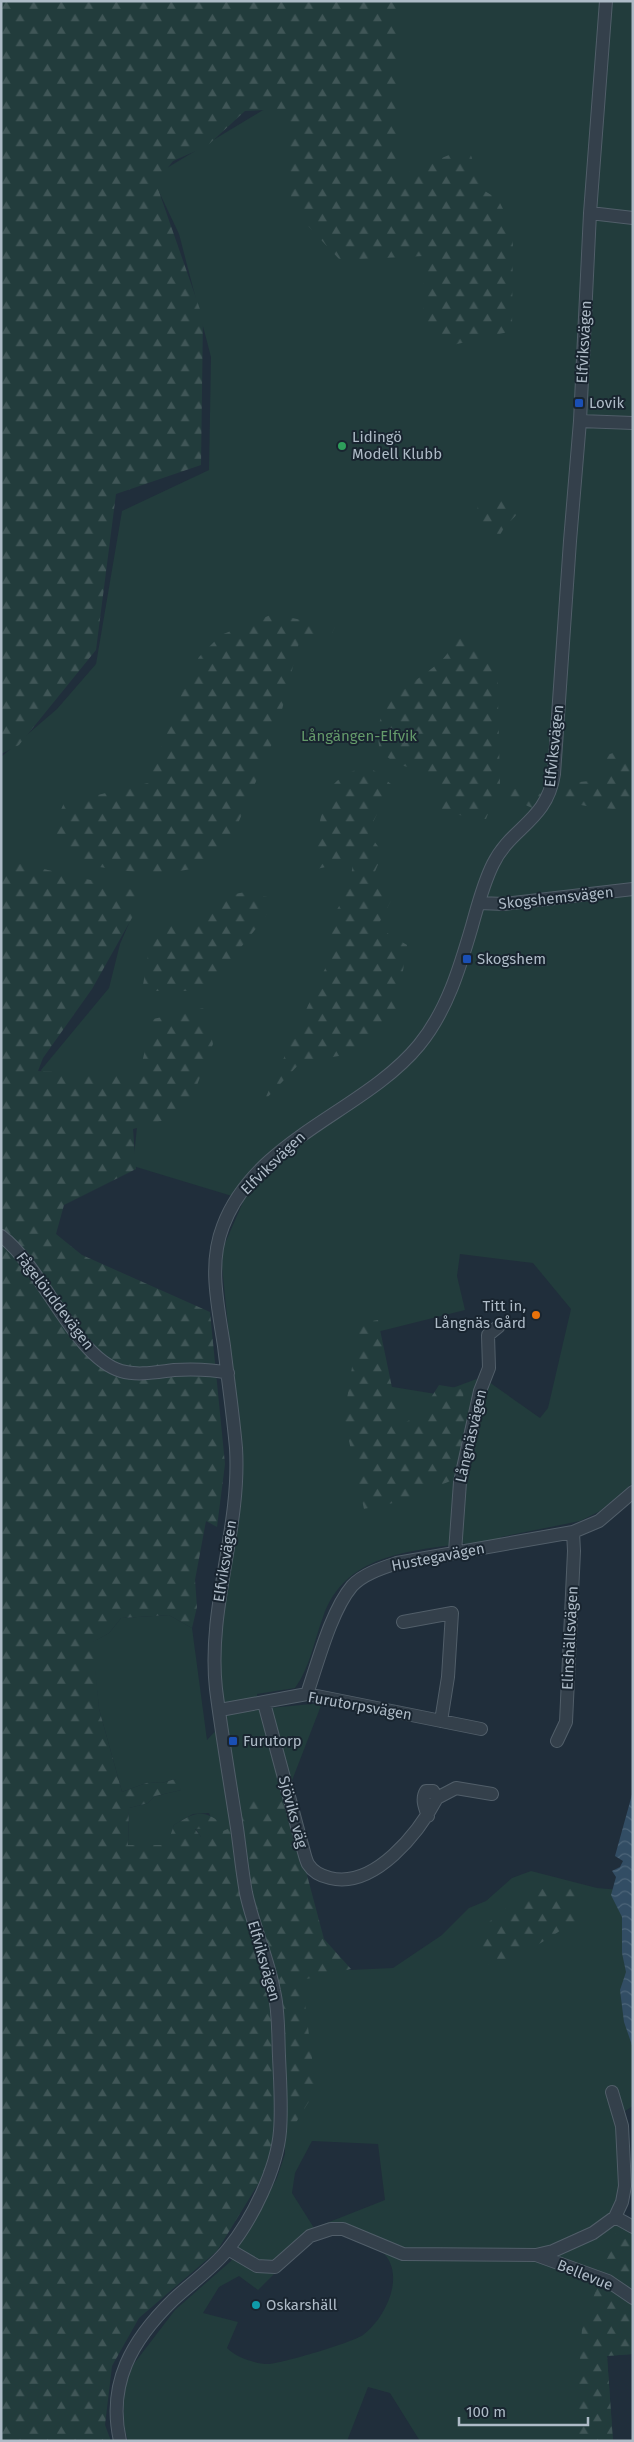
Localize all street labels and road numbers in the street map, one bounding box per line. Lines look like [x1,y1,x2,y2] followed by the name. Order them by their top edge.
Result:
[573,300,595,384] street label: Elfviksvägen
[541,704,567,788] street label: Elfviksvägen
[498,883,614,913] street label: Skogshemsvägen
[237,1128,309,1198] street label: Elfviksvägen
[12,1249,98,1353] street label: Fågelöuddevägen
[452,1388,490,1484] street label: Långnäsvägen
[210,1519,240,1603] street label: Elfviksvägen
[390,1539,486,1575] street label: Hustegavägen
[558,1585,582,1691] street label: Elinshällsvägen
[307,1688,413,1724] street label: Furutorpsvägen
[275,1774,311,1850] street label: Sjöviks väg
[244,1919,284,2003] street label: Elfviksvägen
[555,2256,615,2294] street label: Bellevue

